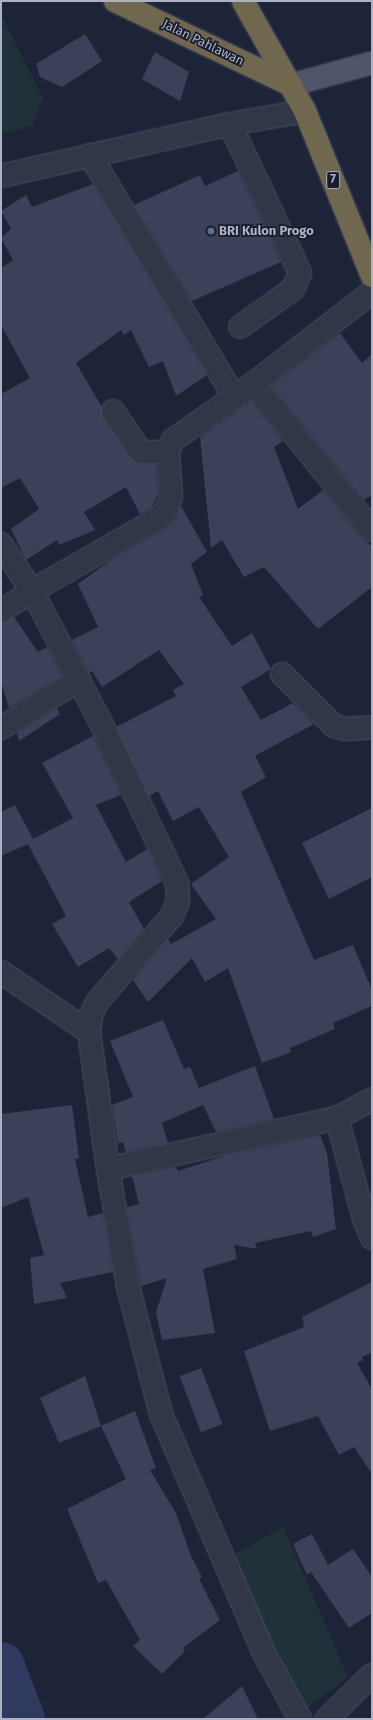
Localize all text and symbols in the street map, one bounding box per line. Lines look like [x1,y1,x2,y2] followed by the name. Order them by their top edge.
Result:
[160,16,246,70] street label: Jalan Pahlawan
[326,170,340,190] road number: 7
[219,223,314,239] place label: BRI Kulon Progo
[206,226,216,236] marker: BRI Kulon Progo

